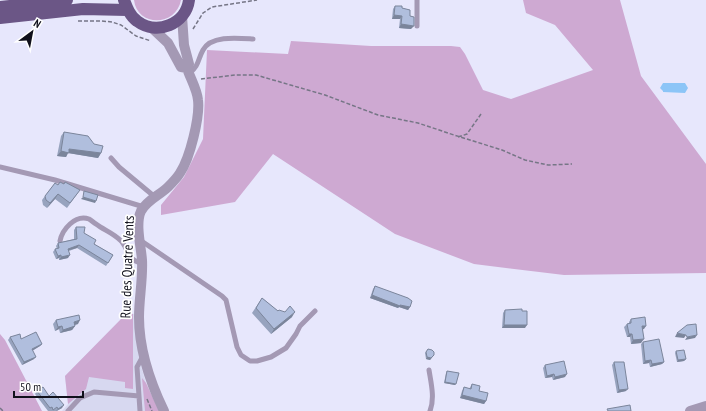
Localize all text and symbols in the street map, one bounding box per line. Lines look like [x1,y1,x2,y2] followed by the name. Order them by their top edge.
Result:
[12,12,52,52] north arrow
[31,16,44,31] text: N
[116,215,138,319] street label: Rue des Quatre Vents
[14,373,83,399] scale bar
[20,379,41,394] text: 50 m

